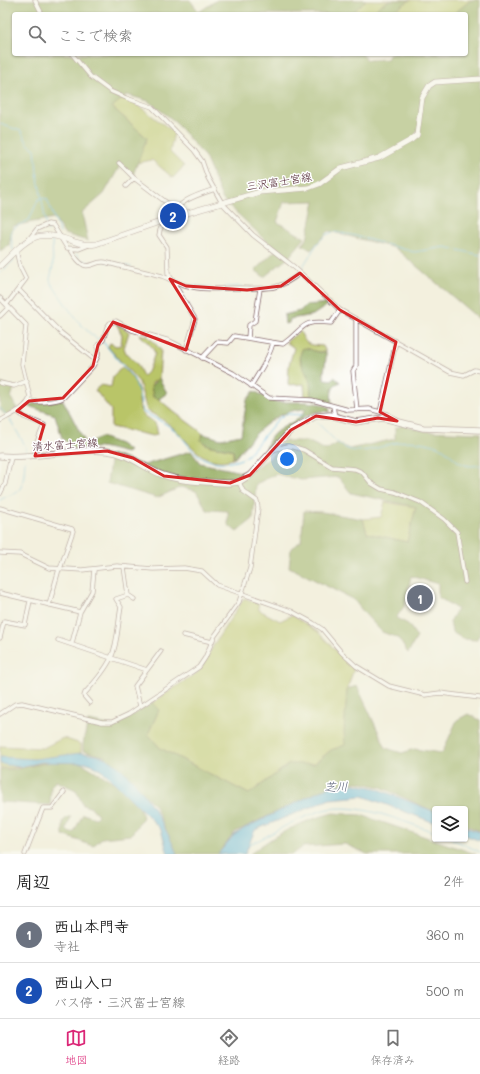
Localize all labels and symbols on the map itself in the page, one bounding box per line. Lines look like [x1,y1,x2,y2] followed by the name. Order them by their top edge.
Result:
[245,168,313,194] street label: 三沢富士宮線
[160,201,186,231] pin: 2
[32,434,98,454] street label: 清水富士宮線
[277,449,297,469] your location
[407,583,433,613] pin: 1
[324,778,348,794] water label: 芝川

